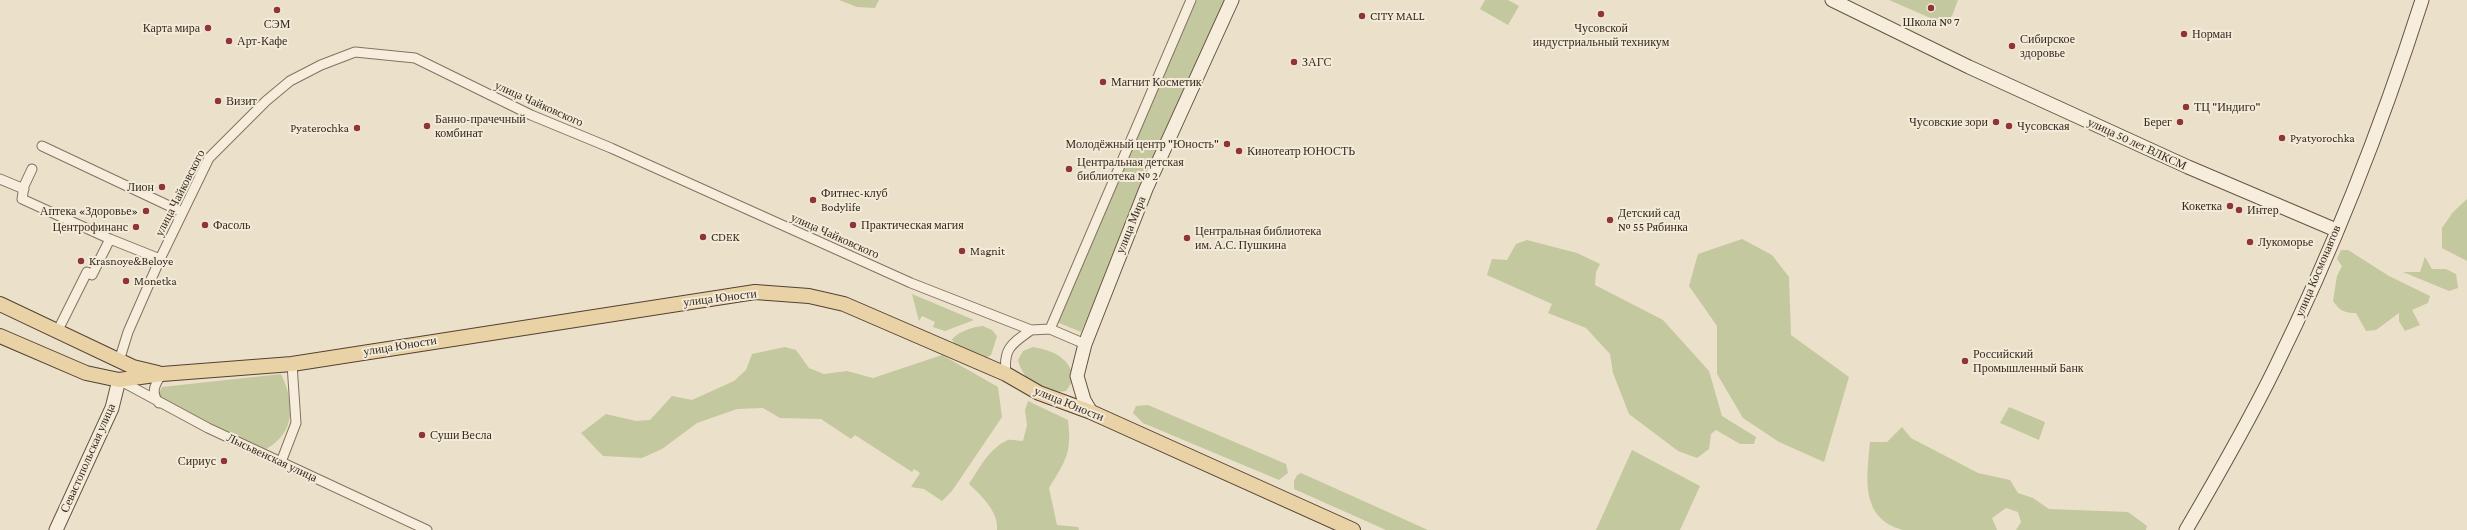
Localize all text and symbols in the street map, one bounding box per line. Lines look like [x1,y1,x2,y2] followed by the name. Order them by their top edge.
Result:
[1926,3,1936,13] marker: Школа № 7
[272,5,282,15] marker: СЭМ
[1370,9,1425,23] place label: CITY MALL
[1596,9,1606,19] marker: Чусовской индустриальный техникум
[1357,11,1367,21] marker: CITY MALL
[1902,15,1960,29] place label: Школа № 7
[264,17,290,31] place label: СЭМ
[143,21,200,35] place label: Карта мира
[1533,21,1669,49] place label: Чусовской индустриальный техникум
[203,23,213,33] marker: Карта мира
[2192,27,2232,41] place label: Норман
[2179,29,2189,39] marker: Норман
[2020,32,2075,60] place label: Сибирское здоровье
[237,34,287,48] place label: Арт-Кафе
[224,36,234,46] marker: Арт-Кафе
[2007,41,2017,51] marker: Сибирское здоровье
[1302,55,1331,69] place label: ЗАГС
[1289,57,1299,67] marker: ЗАГС
[1111,75,1202,89] place label: Магнит Косметик
[1098,77,1108,87] marker: Магнит Косметик
[492,78,586,130] street label: улица Чайковского
[226,94,257,108] place label: Визит
[213,96,223,106] marker: Визит
[2194,100,2260,114] place label: ТЦ "Индиго"
[2181,102,2191,112] marker: ТЦ "Индиго"
[435,112,526,140] place label: Банно-прачечный комбинат
[1909,115,1988,129] place label: Чусовские зори
[2085,115,2189,173] street label: улица 50 лет ВЛКСМ
[2144,115,2172,129] place label: Берег
[1991,117,2001,127] marker: Чусовские зори
[2175,117,2185,127] marker: Берег
[2017,119,2070,133] place label: Чусовская
[290,121,349,135] place label: Pyaterochka
[422,121,432,131] marker: Банно-прачечный комбинат
[2004,121,2014,131] marker: Чусовская
[352,123,362,133] marker: Pyaterochka
[2290,131,2355,145] place label: Pyatyorochka
[2277,133,2287,143] marker: Pyatyorochka
[1066,137,1219,151] place label: Молодёжный центр "Юность"
[1222,139,1232,149] marker: Молодёжный центр "Юность"
[1247,144,1355,158] place label: Кинотеатр ЮНОСТЬ
[1234,146,1244,156] marker: Кинотеатр ЮНОСТЬ
[152,147,208,239] street label: улица Чайковского
[1077,155,1184,183] place label: Центральная детская библиотека № 2
[1064,164,1074,174] marker: Центральная детская библиотека № 2
[127,180,154,194] place label: Лион
[157,182,167,192] marker: Лион
[821,186,888,214] place label: Фитнес-клуб Bodylife
[1113,194,1149,256] street label: улица Мира
[808,195,818,205] marker: Фитнес-клуб Bodylife
[2182,199,2222,213] place label: Кокетка
[2225,201,2235,211] marker: Кокетка
[2247,203,2279,217] place label: Интер
[40,204,138,218] place label: Аптека «Здоровье»
[2234,205,2244,215] marker: Интер
[141,206,151,216] marker: Аптека «Здоровье»
[1618,206,1688,234] place label: Детский сад № 55 Рябинка
[788,210,882,262] street label: улица Чайковского
[1605,215,1615,225] marker: Детский сад № 55 Рябинка
[213,218,250,232] place label: Фасоль
[861,218,964,232] place label: Практическая магия
[53,220,128,234] place label: Центрофинанс
[200,220,210,230] marker: Фасоль
[848,220,858,230] marker: Практическая магия
[131,222,141,232] marker: Центрофинанс
[2292,223,2344,319] street label: улица Космонавтов
[1195,224,1321,252] place label: Центральная библиотека им. А.С. Пушкина
[711,230,739,244] place label: CDEK
[698,232,708,242] marker: CDEK
[1182,233,1192,243] marker: Центральная библиотека им. А.С. Пушкина
[2258,235,2313,249] place label: Лукоморье
[2245,237,2255,247] marker: Лукоморье
[970,244,1005,258] place label: Magnit
[957,246,967,256] marker: Magnit
[89,254,173,268] place label: Krasnoye&Beloye
[76,256,86,266] marker: Krasnoye&Beloye
[134,274,177,288] place label: Monetka
[121,276,131,286] marker: Monetka
[682,286,758,310] street label: улица Юности
[362,333,438,359] street label: улица Юности
[1973,347,2084,375] place label: Российский Промышленный Банк
[1960,356,1970,366] marker: Российский Промышленный Банк
[1032,383,1106,425] street label: улица Юности
[57,401,119,515] street label: Севастопольская улица
[430,428,492,442] place label: Суши Весла
[417,430,427,440] marker: Суши Весла
[225,431,319,485] street label: Лысьвенская улица
[178,454,216,468] place label: Сириус
[219,456,229,466] marker: Сириус

